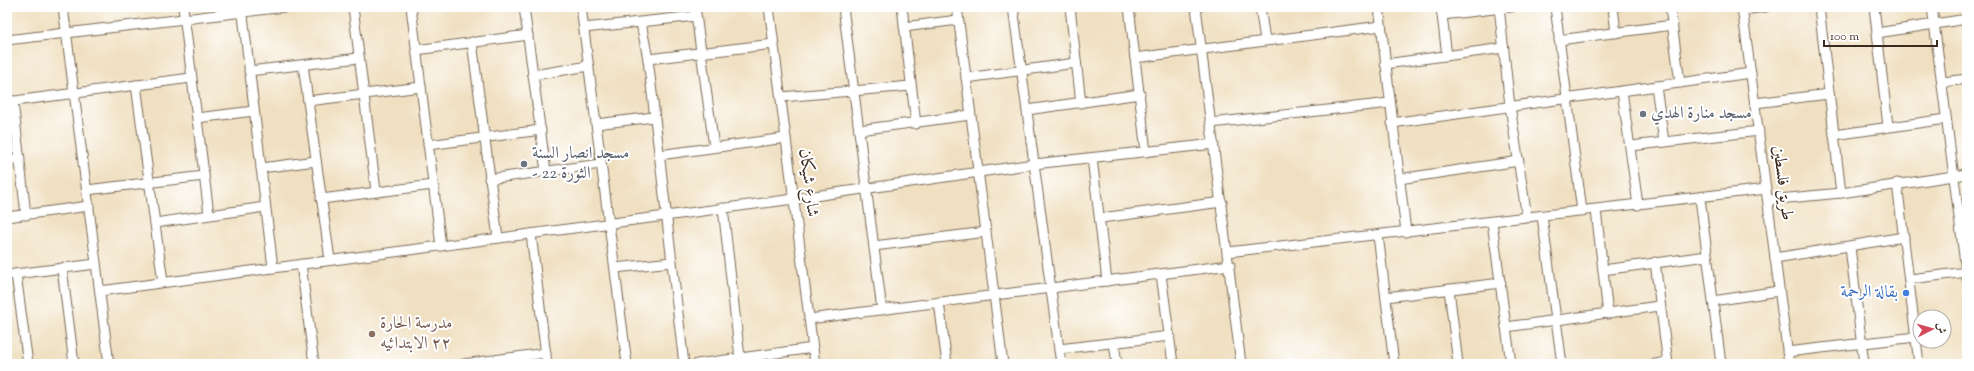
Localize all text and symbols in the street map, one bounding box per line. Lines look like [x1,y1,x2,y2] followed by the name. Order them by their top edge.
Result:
[1824,22,1937,48] scale bar
[1830,28,1859,46] text: 100 m
[1651,102,1752,126] place label: مسجد منارة الهدي
[1638,109,1648,119] marker: مسجد منارة الهدي
[532,142,629,186] place label: مسجد انصار السنة - الثورة 22
[1766,144,1798,222] street label: طريق فلسطين
[792,147,824,219] street label: شارع شيكان
[519,159,529,169] marker: مسجد انصار السنة - الثورة 22
[1840,281,1898,305] place label: بقالة الرحمة
[1901,288,1911,298] marker: بقالة الرحمة
[1912,309,1952,349] north arrow
[380,312,453,356] place label: مدرسة الحارة ٢٢ الابتدائيه
[1932,322,1949,334] text: ش
[367,329,377,339] marker: مدرسة الحارة ٢٢ الابتدائيه

